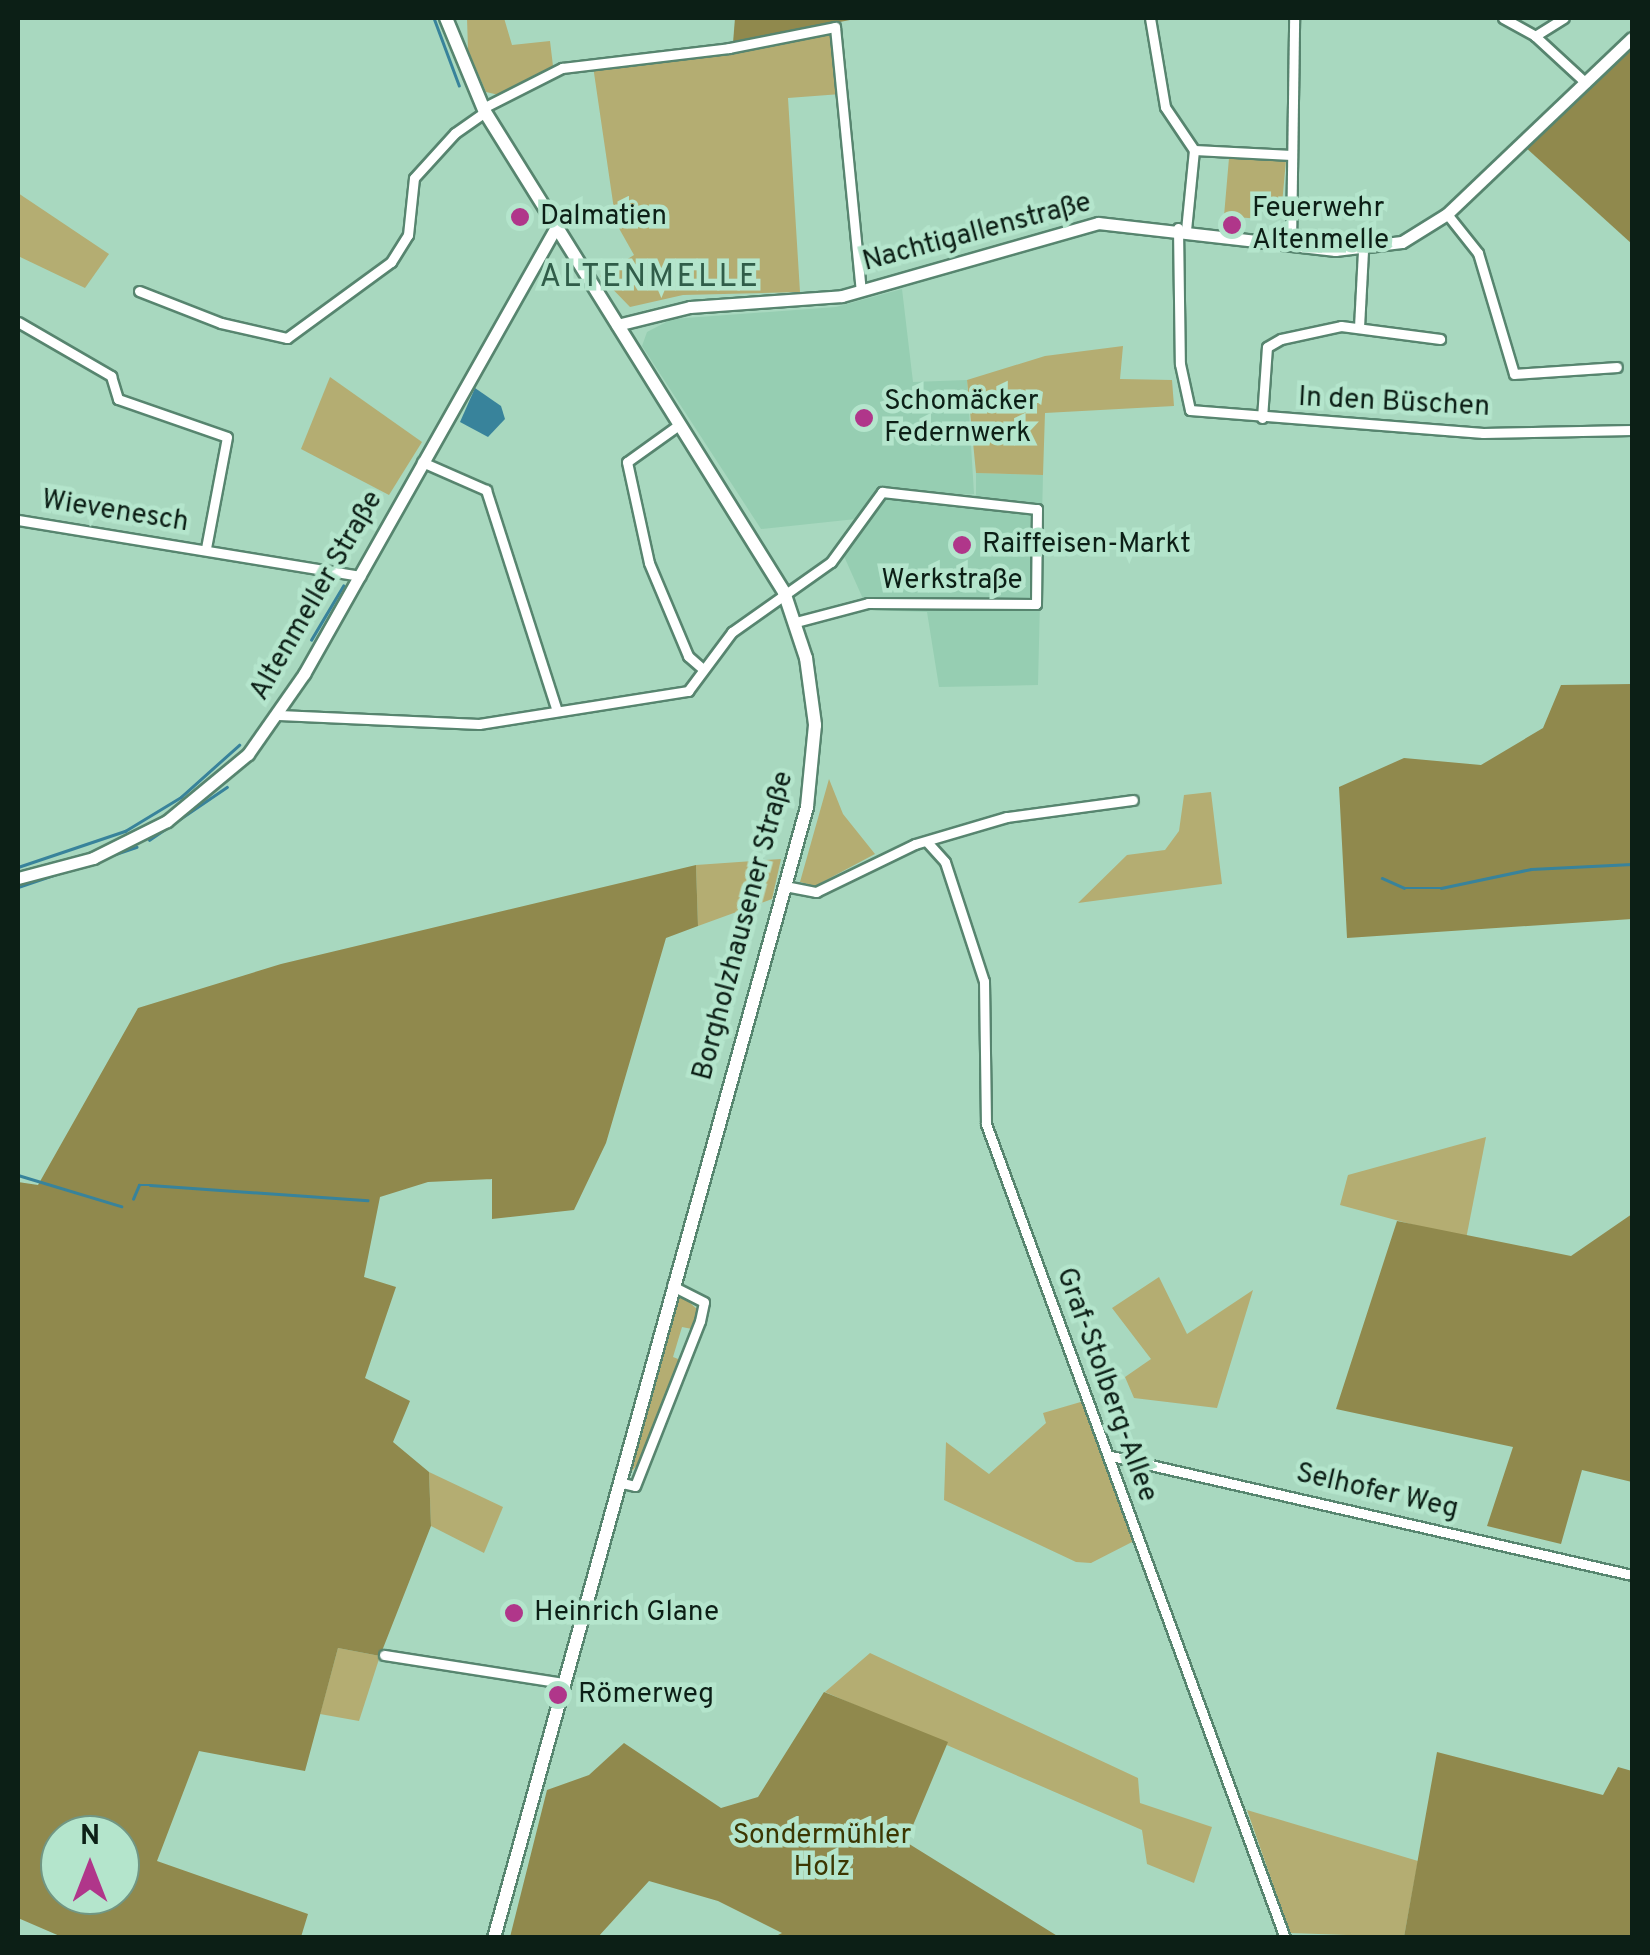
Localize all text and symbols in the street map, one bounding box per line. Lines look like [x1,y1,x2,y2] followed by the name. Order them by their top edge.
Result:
[859,186,1095,280] street label: Nachtigallenstraße
[1252,192,1389,258] place label: Feuerwehr Altenmelle
[540,200,667,234] place label: Dalmatien
[509,206,531,228] marker: Dalmatien
[1221,214,1243,236] marker: Feuerwehr Altenmelle
[540,259,760,297] district label: ALTENMELLE
[1297,381,1491,425] street label: In den Büschen
[884,385,1039,451] place label: Schomäcker Federnwerk
[853,407,875,429] marker: Schomäcker Federnwerk
[39,484,191,540] street label: Wievenesch
[243,485,391,707] street label: Altenmeller Straße
[982,528,1191,562] place label: Raiffeisen-Markt
[951,534,973,556] marker: Raiffeisen-Markt
[881,564,1023,598] street label: Werkstraße
[687,768,801,1084] street label: Borgholzhausener Straße
[1048,1263,1164,1507] street label: Graf-Stolberg-Allee
[1292,1457,1462,1527] street label: Selhofer Weg
[534,1596,719,1630] place label: Heinrich Glane
[503,1602,525,1624] marker: Heinrich Glane
[578,1678,714,1712] place label: Römerweg
[547,1684,569,1706] marker: Römerweg
[40,1815,140,1915] north arrow
[80,1819,100,1855] text: N
[733,1819,911,1885] park label: Sondermühler Holz

